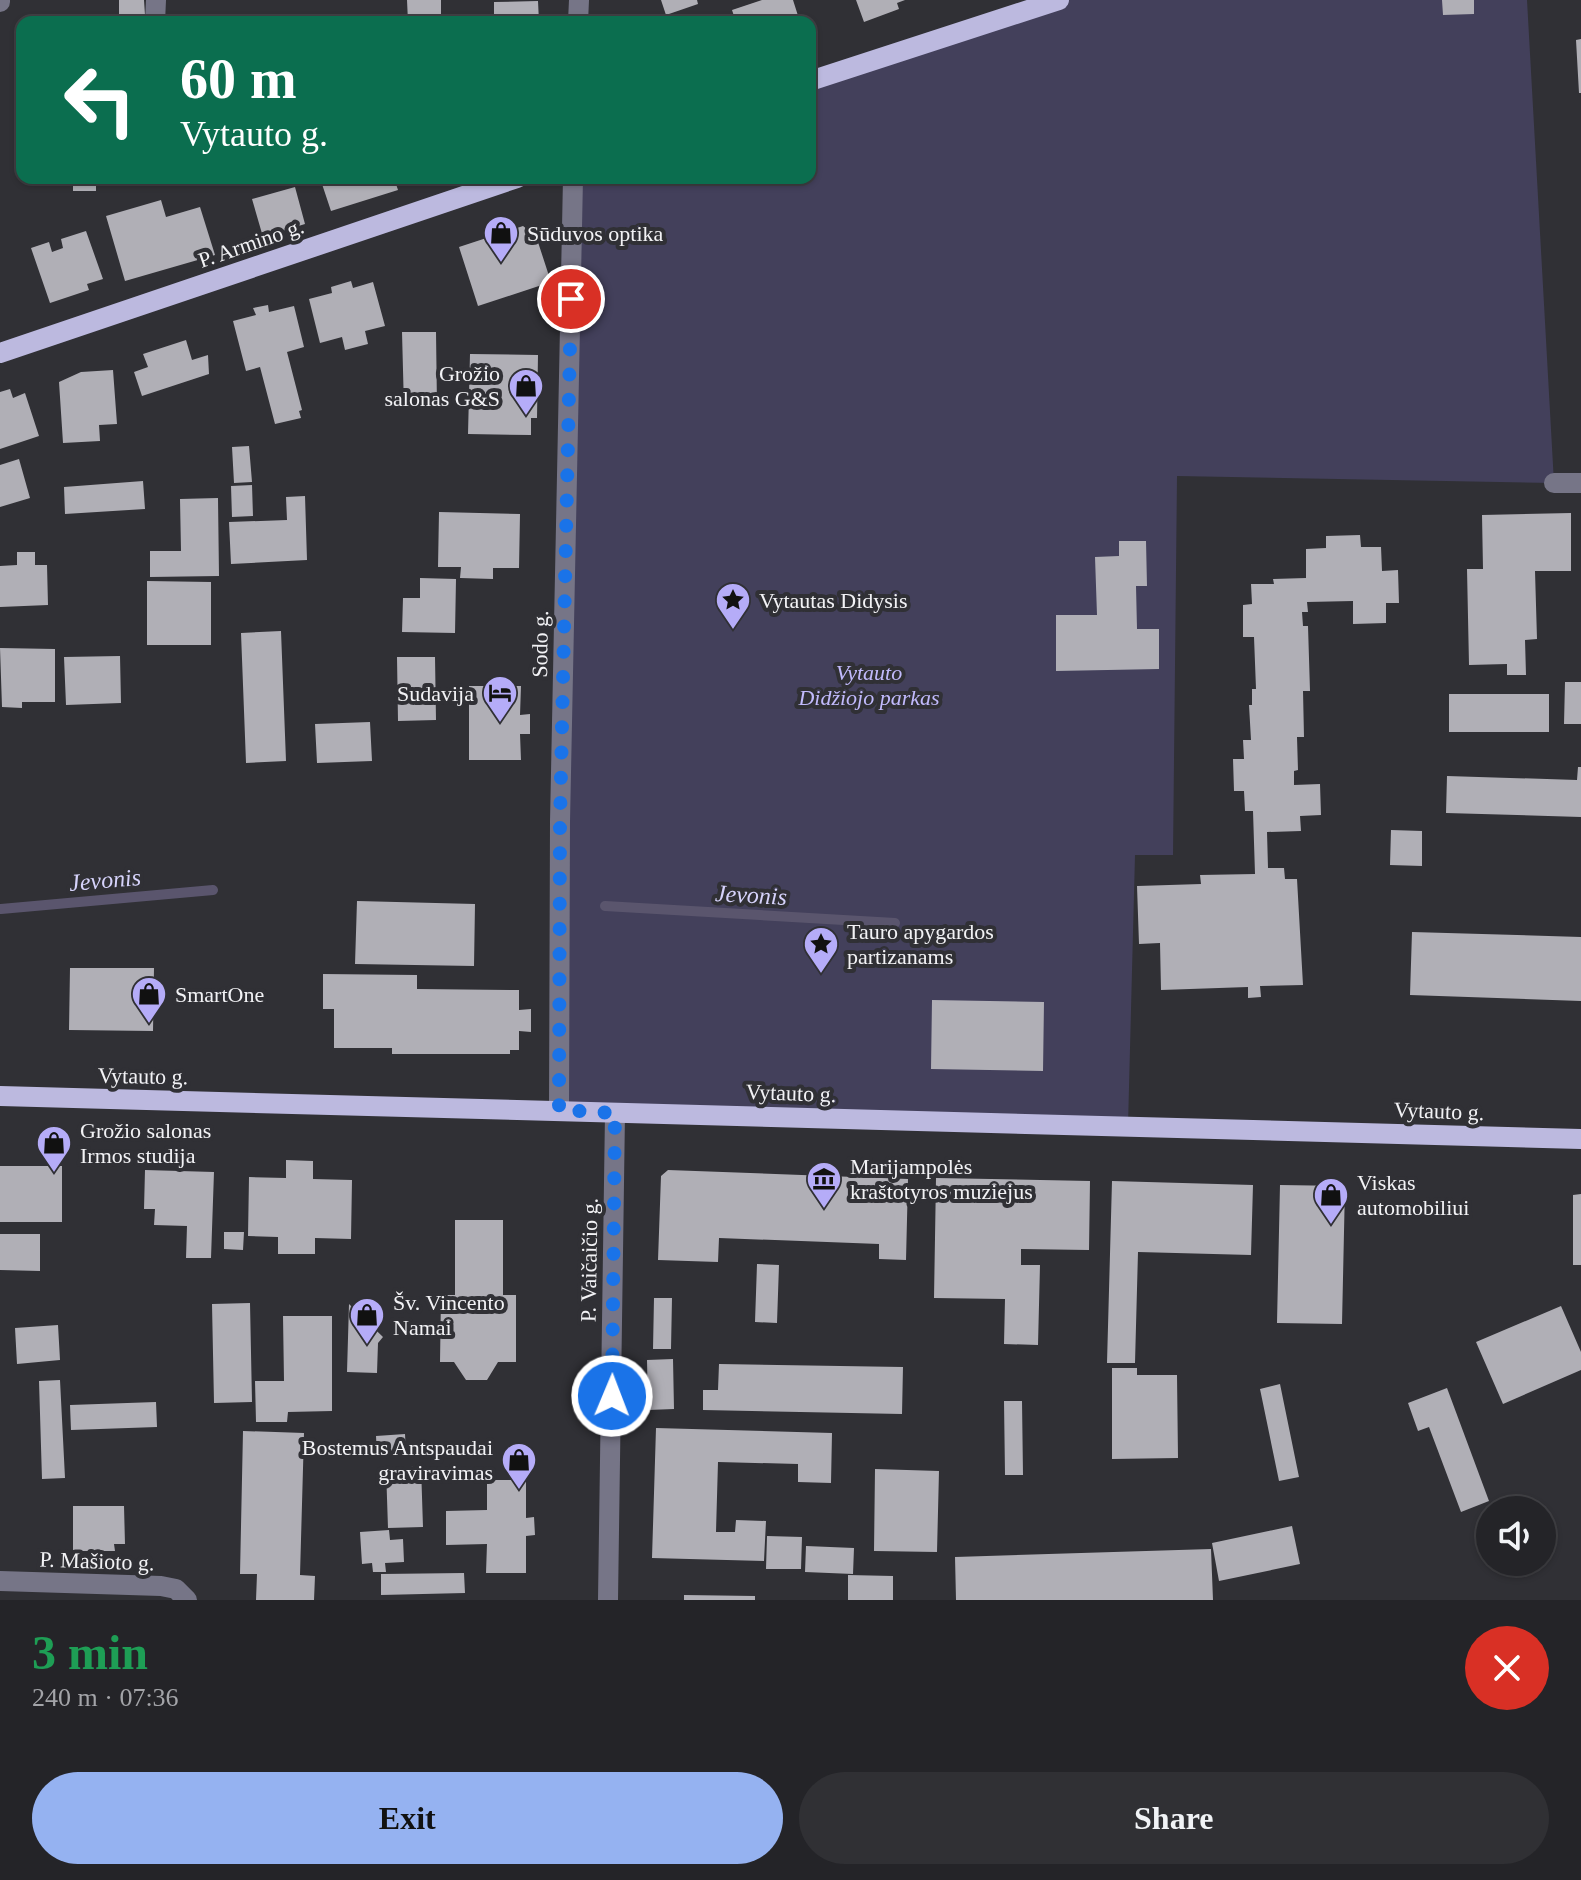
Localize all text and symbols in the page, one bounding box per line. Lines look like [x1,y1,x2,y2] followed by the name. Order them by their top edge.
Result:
[48,48,152,152] icon: left
[180,48,297,110] text: 60 m
[180,114,328,154] text: Vytauto g.
[195,213,307,273] street label: P. Armino g.
[482,214,520,264] shop icon: Sūduvos optika
[527,221,664,246] place label: Sūduvos optika
[537,265,605,333] pin
[549,277,593,321] icon: arrive
[385,361,500,411] place label: Grožio salonas G&S
[507,367,545,417] shop icon: Grožio salonas G&S
[714,581,752,631] place icon: Vytautas Didysis
[759,588,908,613] place label: Vytautas Didysis
[527,610,553,678] street label: Sodo g.
[797,660,940,710] park label: Vytauto Didžiojo parkas
[481,674,519,724] hotel icon: Sudavija
[397,681,474,706] place label: Sudavija
[68,864,142,896] water label: Jevonis
[714,880,788,910] water label: Jevonis
[847,919,994,969] place label: Tauro apygardos partizanams
[802,925,840,975] place icon: Tauro apygardos partizanams
[130,975,168,1025] shop icon: SmartOne
[175,982,264,1007] place label: SmartOne
[98,1063,188,1089] street label: Vytauto g.
[745,1079,837,1107] street label: Vytauto g.
[1393,1097,1485,1125] street label: Vytauto g.
[80,1118,211,1168] place label: Grožio salonas Irmos studija
[35,1124,73,1174] shop icon: Grožio salonas Irmos studija
[850,1154,1033,1204] place label: Marijampolės kraštotyros muziejus
[805,1160,843,1210] museum icon: Marijampolės kraštotyros muziejus
[1357,1170,1469,1220] place label: Viskas automobiliui
[1312,1176,1350,1226] shop icon: Viskas automobiliui
[575,1198,603,1322] street label: P. Vaičaičio g.
[393,1290,505,1340] place label: Šv. Vincento Namai
[348,1296,386,1346] shop icon: Šv. Vincento Namai
[570,1354,654,1438] position arrow
[302,1435,493,1485] place label: Bostemus Antspaudai graviravimas
[500,1441,538,1491] shop icon: Bostemus Antspaudai graviravimas
[1476,1496,1556,1576] map controls
[1476,1496,1556,1576] button: sound
[39,1547,155,1575] street label: P. Mašioto g.
[32,1626,148,1679] text: 3 min
[1465,1626,1549,1710] button: close
[32,1683,179,1712] text: 240 m · 07:36
[32,1772,783,1864] button: Exit
[799,1772,1549,1864] button: Share

